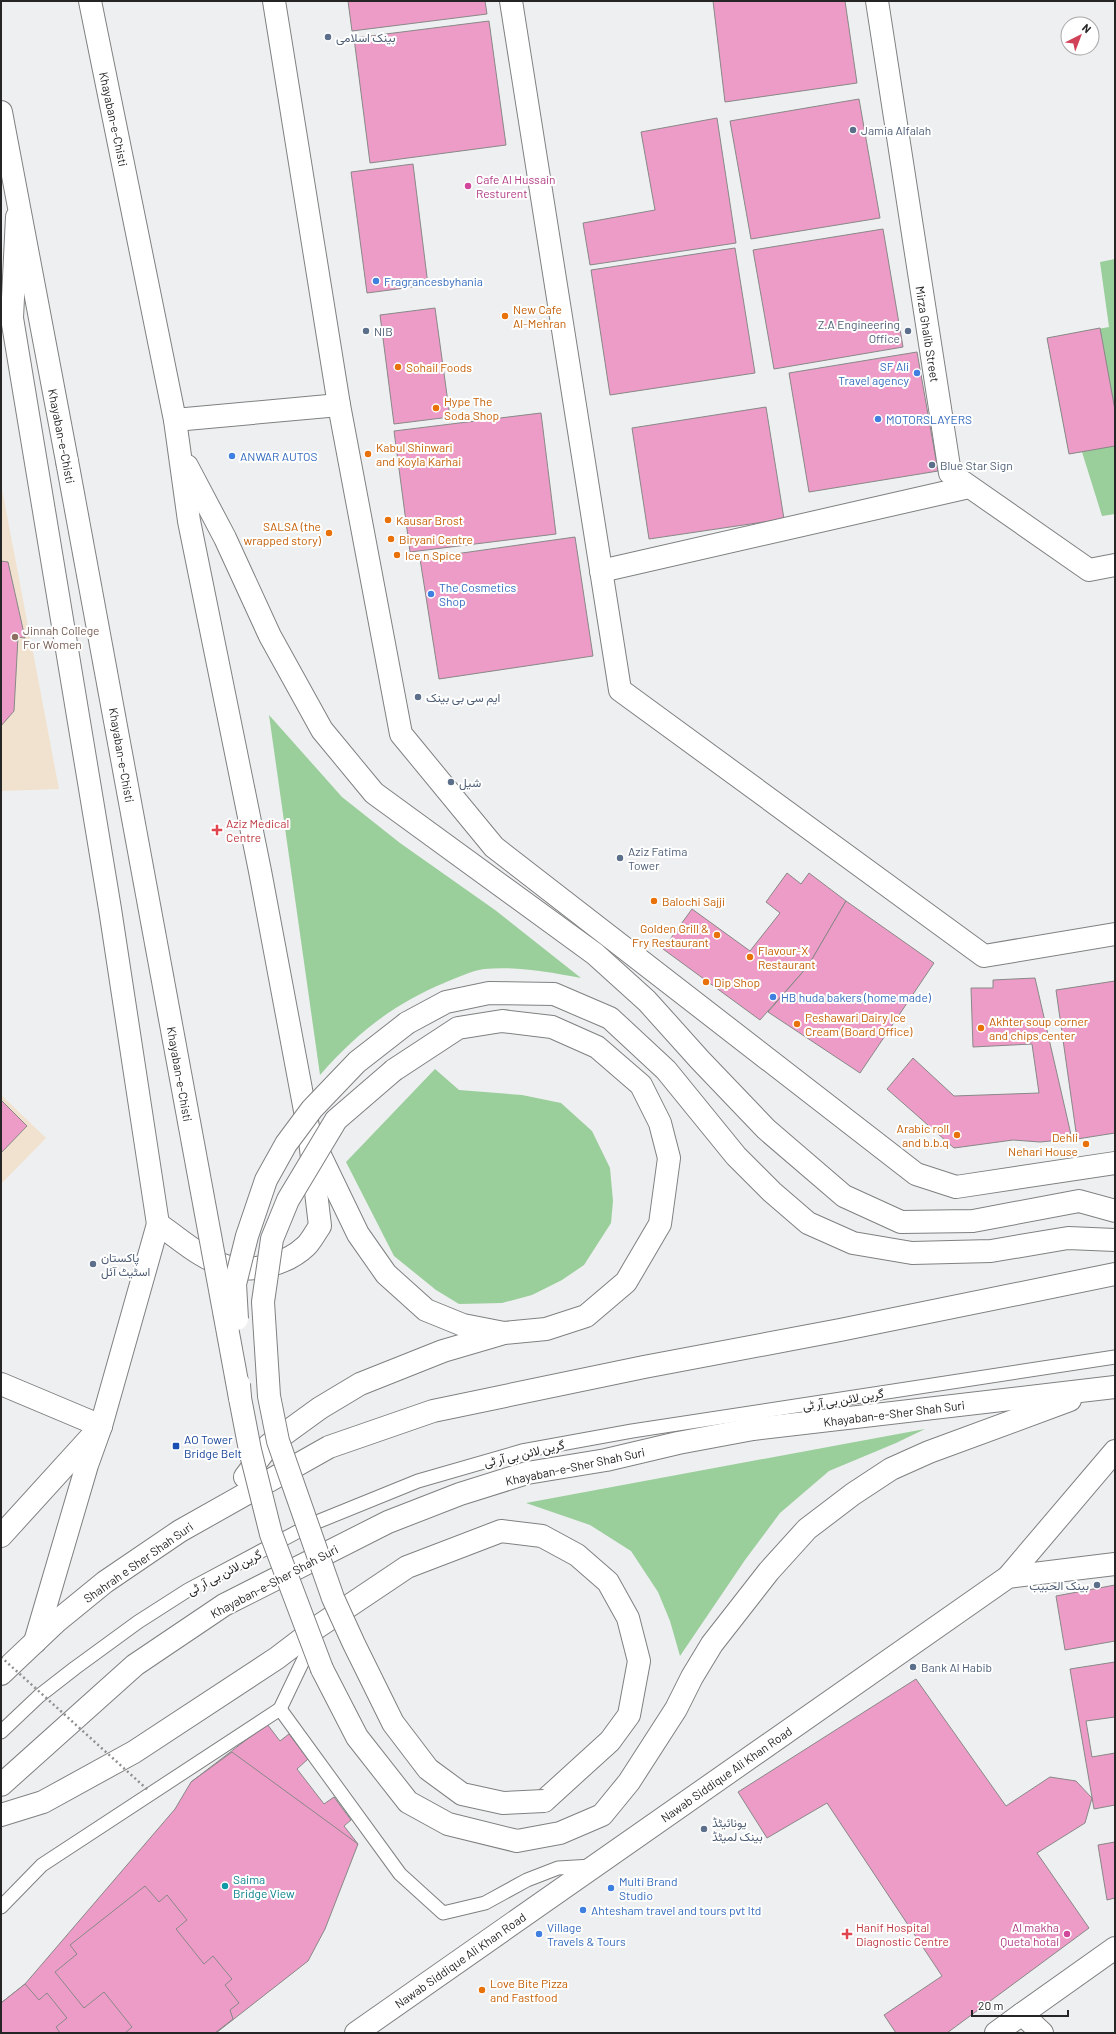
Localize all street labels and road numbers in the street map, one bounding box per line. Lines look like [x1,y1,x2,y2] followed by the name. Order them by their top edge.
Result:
[97,70,131,168] street label: Khayaban-e-Chisti
[913,285,943,383] street label: Mirza Ghalib Street
[46,387,78,485] street label: Khayaban-e-Chisti
[107,706,137,804] street label: Khayaban-e-Chisti
[165,1025,195,1123] street label: Khayaban-e-Chisti
[801,1386,885,1414] street label: گرین لائن بی آر ٹی
[823,1397,965,1429] street label: Khayaban-e-Sher Shah Suri
[482,1437,566,1471] street label: گرین لائن بی آر ٹی
[504,1444,646,1488] street label: Khayaban-e-Sher Shah Suri
[81,1519,195,1605] street label: Shahrah e Sher Shah Suri
[208,1541,340,1621] street label: Khayaban-e-Sher Shah Suri
[184,1547,265,1599] street label: گرین لائن بی آر ٹی
[658,1723,794,1825] street label: Nawab Siddique Ali Khan Road
[392,1909,528,2011] street label: Nawab Siddique Ali Khan Road

